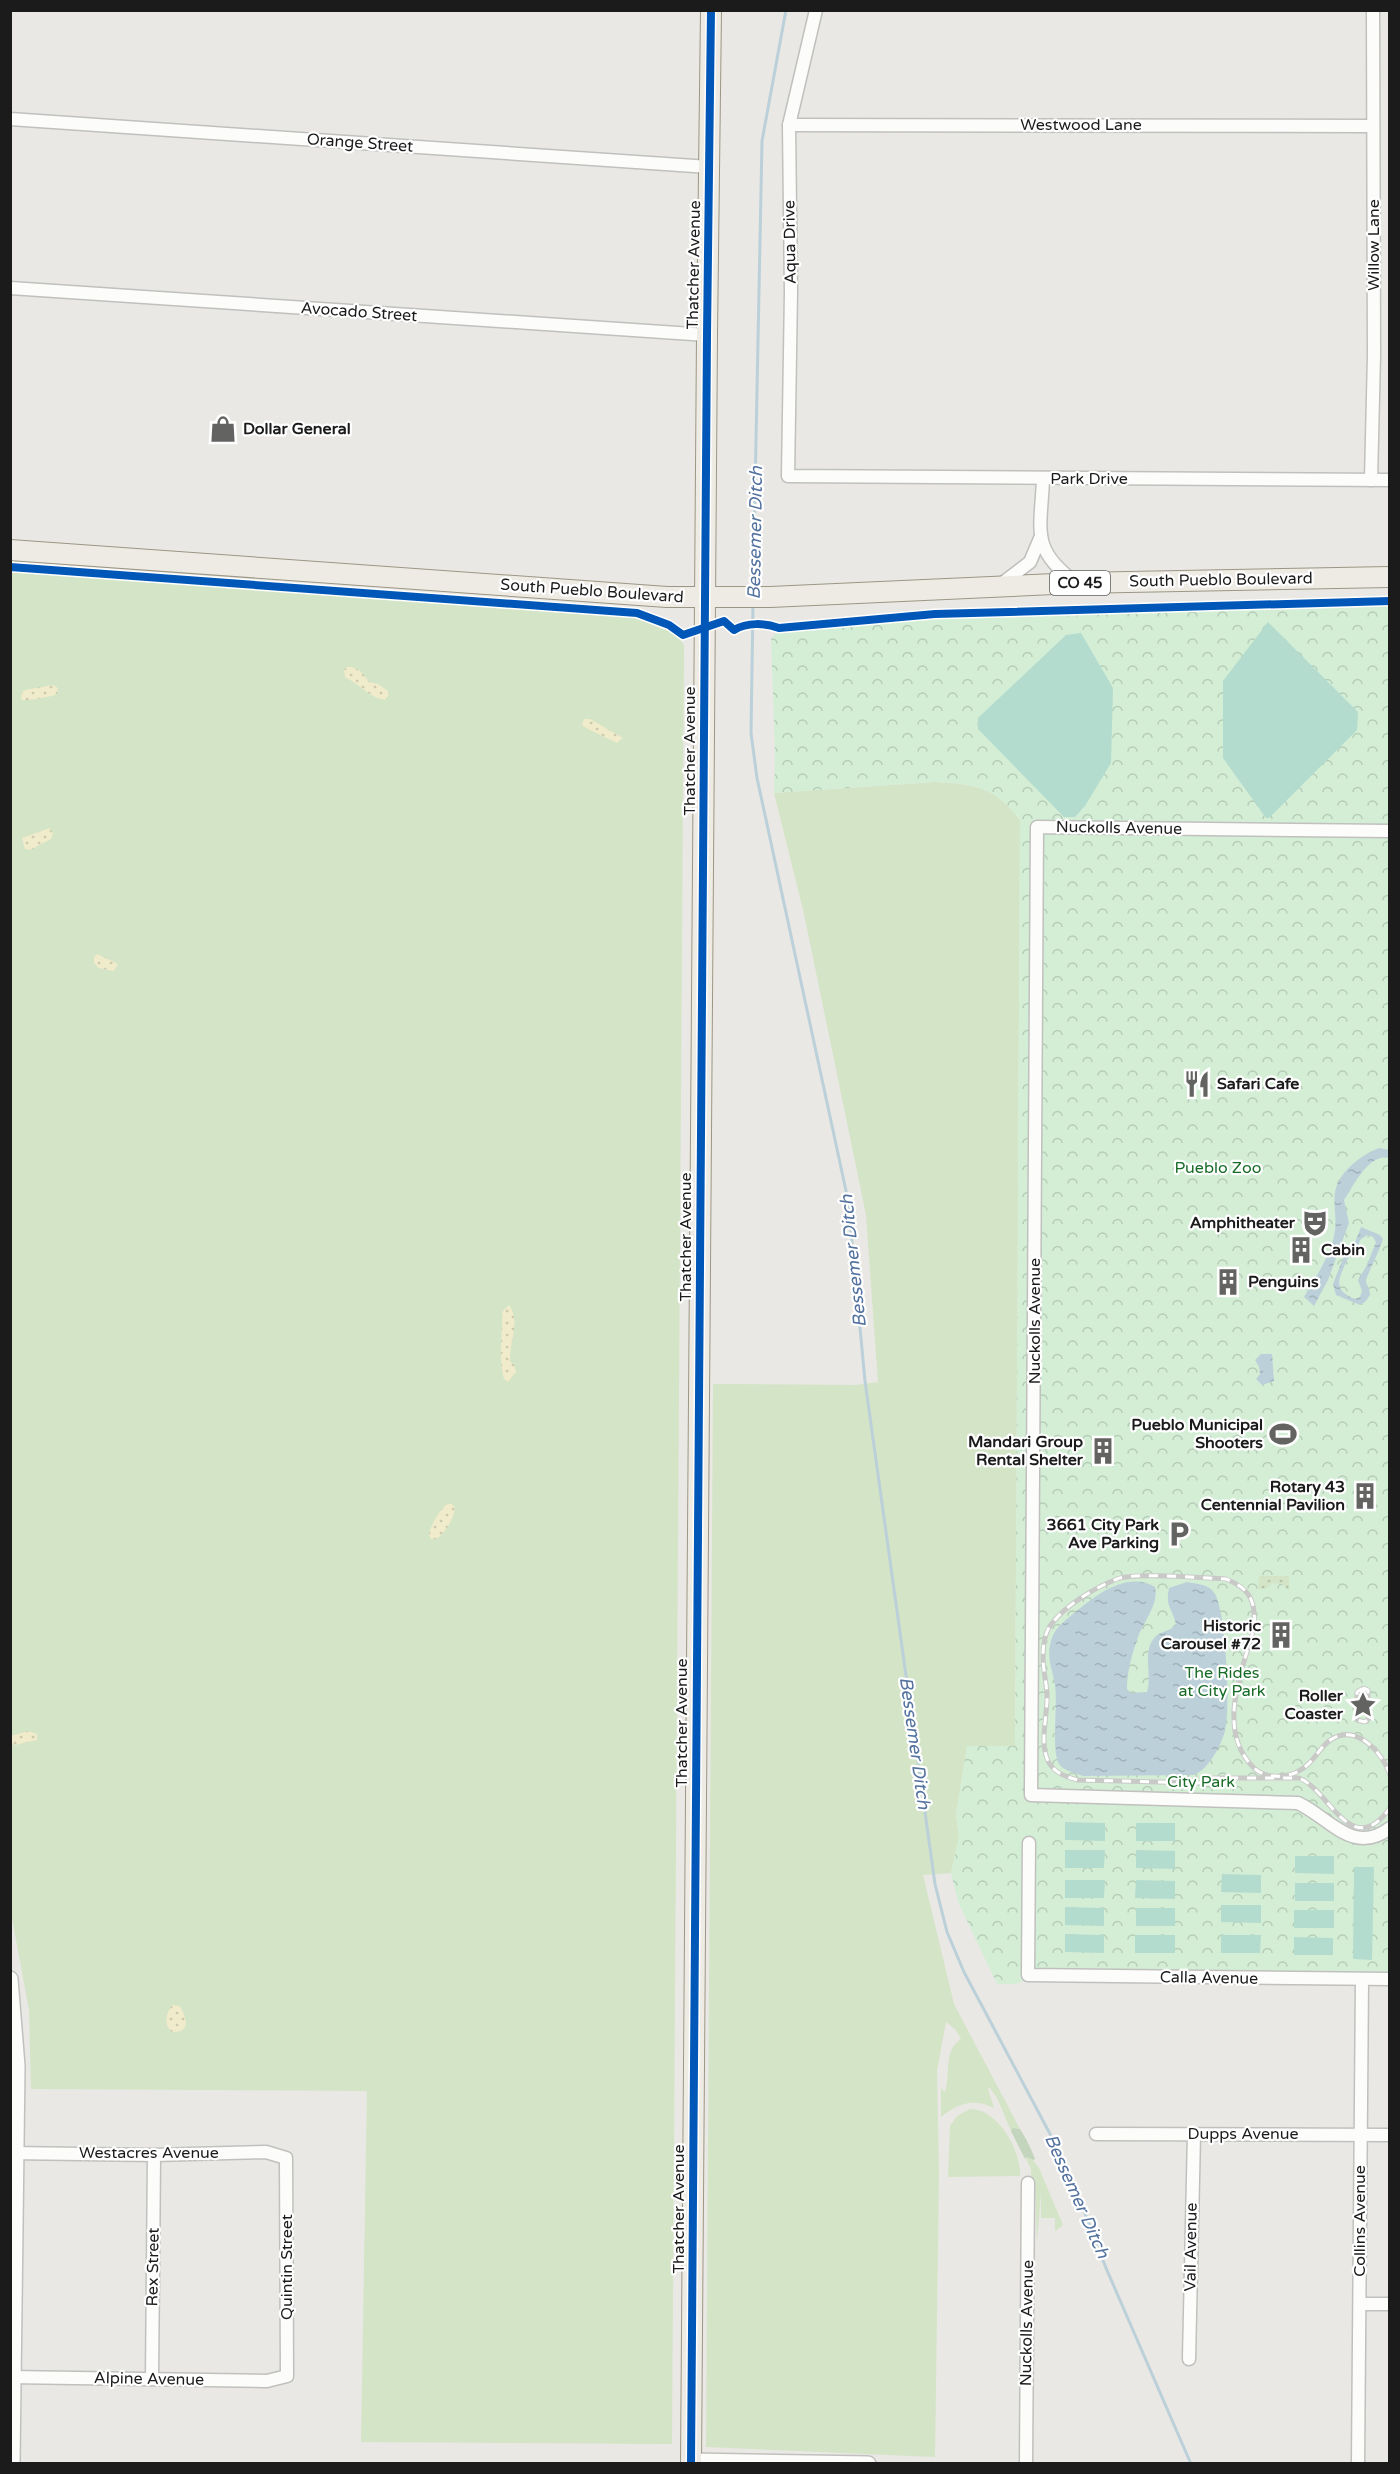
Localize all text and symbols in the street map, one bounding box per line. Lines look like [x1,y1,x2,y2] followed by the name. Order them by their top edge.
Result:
[1020,115,1142,135] street label: Westwood Lane
[306,129,414,157] street label: Orange Street
[1364,199,1384,291] street label: Willow Lane
[683,200,705,330] street label: Thatcher Avenue
[779,200,801,284] street label: Aqua Drive
[300,298,418,326] street label: Avocado Street
[208,414,238,444] shop icon: Dollar General
[243,419,351,439] place label: Dollar General
[743,465,767,600] water label: Bessemer Ditch
[1050,469,1128,489] street label: Park Drive
[1129,568,1313,592] street label: South Pueblo Boulevard
[1050,571,1110,595] road number: CO 45
[500,575,684,607] street label: South Pueblo Boulevard
[680,686,700,816] street label: Thatcher Avenue
[1056,817,1182,839] street label: Nuckolls Avenue
[1182,1069,1212,1099] restaurant icon: Safari Cafe
[1217,1074,1299,1094] place label: Safari Cafe
[1174,1158,1262,1178] park label: Pueblo Zoo
[676,1172,696,1302] street label: Thatcher Avenue
[835,1192,871,1329] water label: Bessemer Ditch
[1300,1208,1330,1238] theatre icon: Amphitheater
[1190,1213,1296,1233] place label: Amphitheater
[1286,1235,1316,1265] building icon: Cabin
[1321,1240,1365,1260] place label: Cabin
[1025,1258,1045,1384] street label: Nuckolls Avenue
[1213,1267,1243,1297] building icon: Penguins
[1248,1272,1319,1292] place label: Penguins
[1131,1415,1263,1453] place label: Pueblo Municipal Shooters
[1268,1419,1298,1449] sports icon: Pueblo Municipal Shooters
[968,1432,1084,1470] place label: Mandari Group Rental Shelter
[1088,1436,1118,1466] building icon: Mandari Group Rental Shelter
[1201,1477,1345,1515] place label: Rotary 43 Centennial Pavilion
[1350,1481,1380,1511] building icon: Rotary 43 Centennial Pavilion
[1047,1515,1159,1553] place label: 3661 City Park Ave Parking
[1164,1519,1194,1549] parking icon: 3661 City Park Ave Parking
[1161,1616,1261,1654] place label: Historic Carousel #72
[1266,1620,1296,1650] building icon: Historic Carousel #72
[672,1658,692,1788] street label: Thatcher Avenue
[1178,1663,1266,1701] park label: The Rides at City Park
[895,1675,935,1812] water label: Bessemer Ditch
[1285,1686,1344,1724] place label: Roller Coaster
[1348,1690,1378,1720] place icon: Roller Coaster
[1167,1772,1235,1792] park label: City Park
[1160,1967,1258,1989] street label: Calla Avenue
[1188,2124,1298,2144] street label: Dupps Avenue
[1040,2131,1115,2262] water label: Bessemer Ditch
[79,2143,219,2163] street label: Westacres Avenue
[669,2144,689,2274] street label: Thatcher Avenue
[1350,2165,1370,2277] street label: Collins Avenue
[1180,2203,1202,2291] street label: Vail Avenue
[277,2214,297,2320] street label: Quintin Street
[142,2227,164,2307] street label: Rex Street
[1016,2260,1038,2386] street label: Nuckolls Avenue
[94,2368,204,2390] street label: Alpine Avenue

